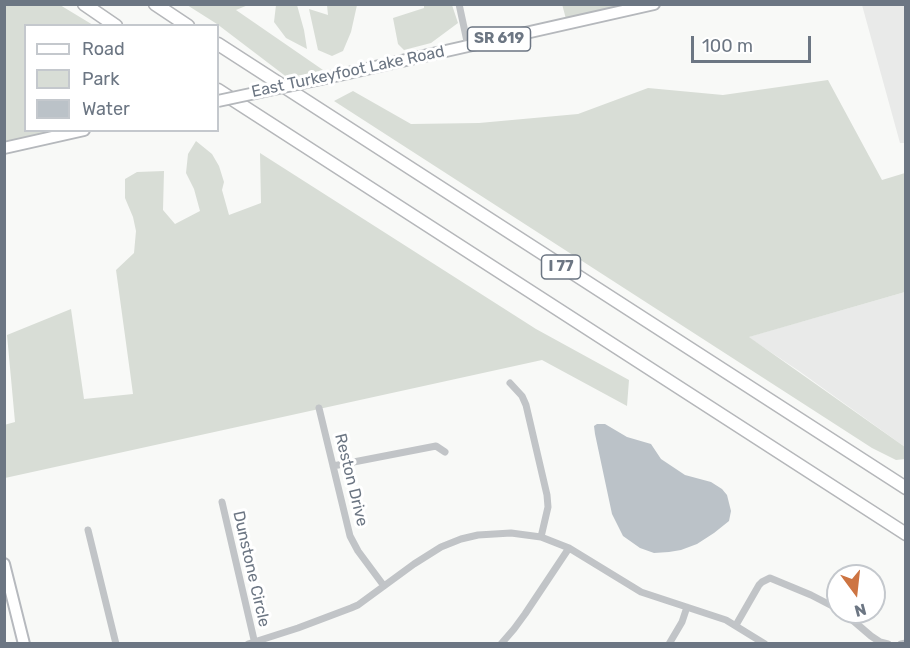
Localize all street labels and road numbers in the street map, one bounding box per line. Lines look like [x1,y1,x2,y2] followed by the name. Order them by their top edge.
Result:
[468,27,530,51] road number: SR 619
[250,42,446,102] street label: East Turkeyfoot Lake Road
[542,255,580,279] road number: I 77
[330,432,372,528] street label: Reston Drive
[228,509,274,629] street label: Dunstone Circle

